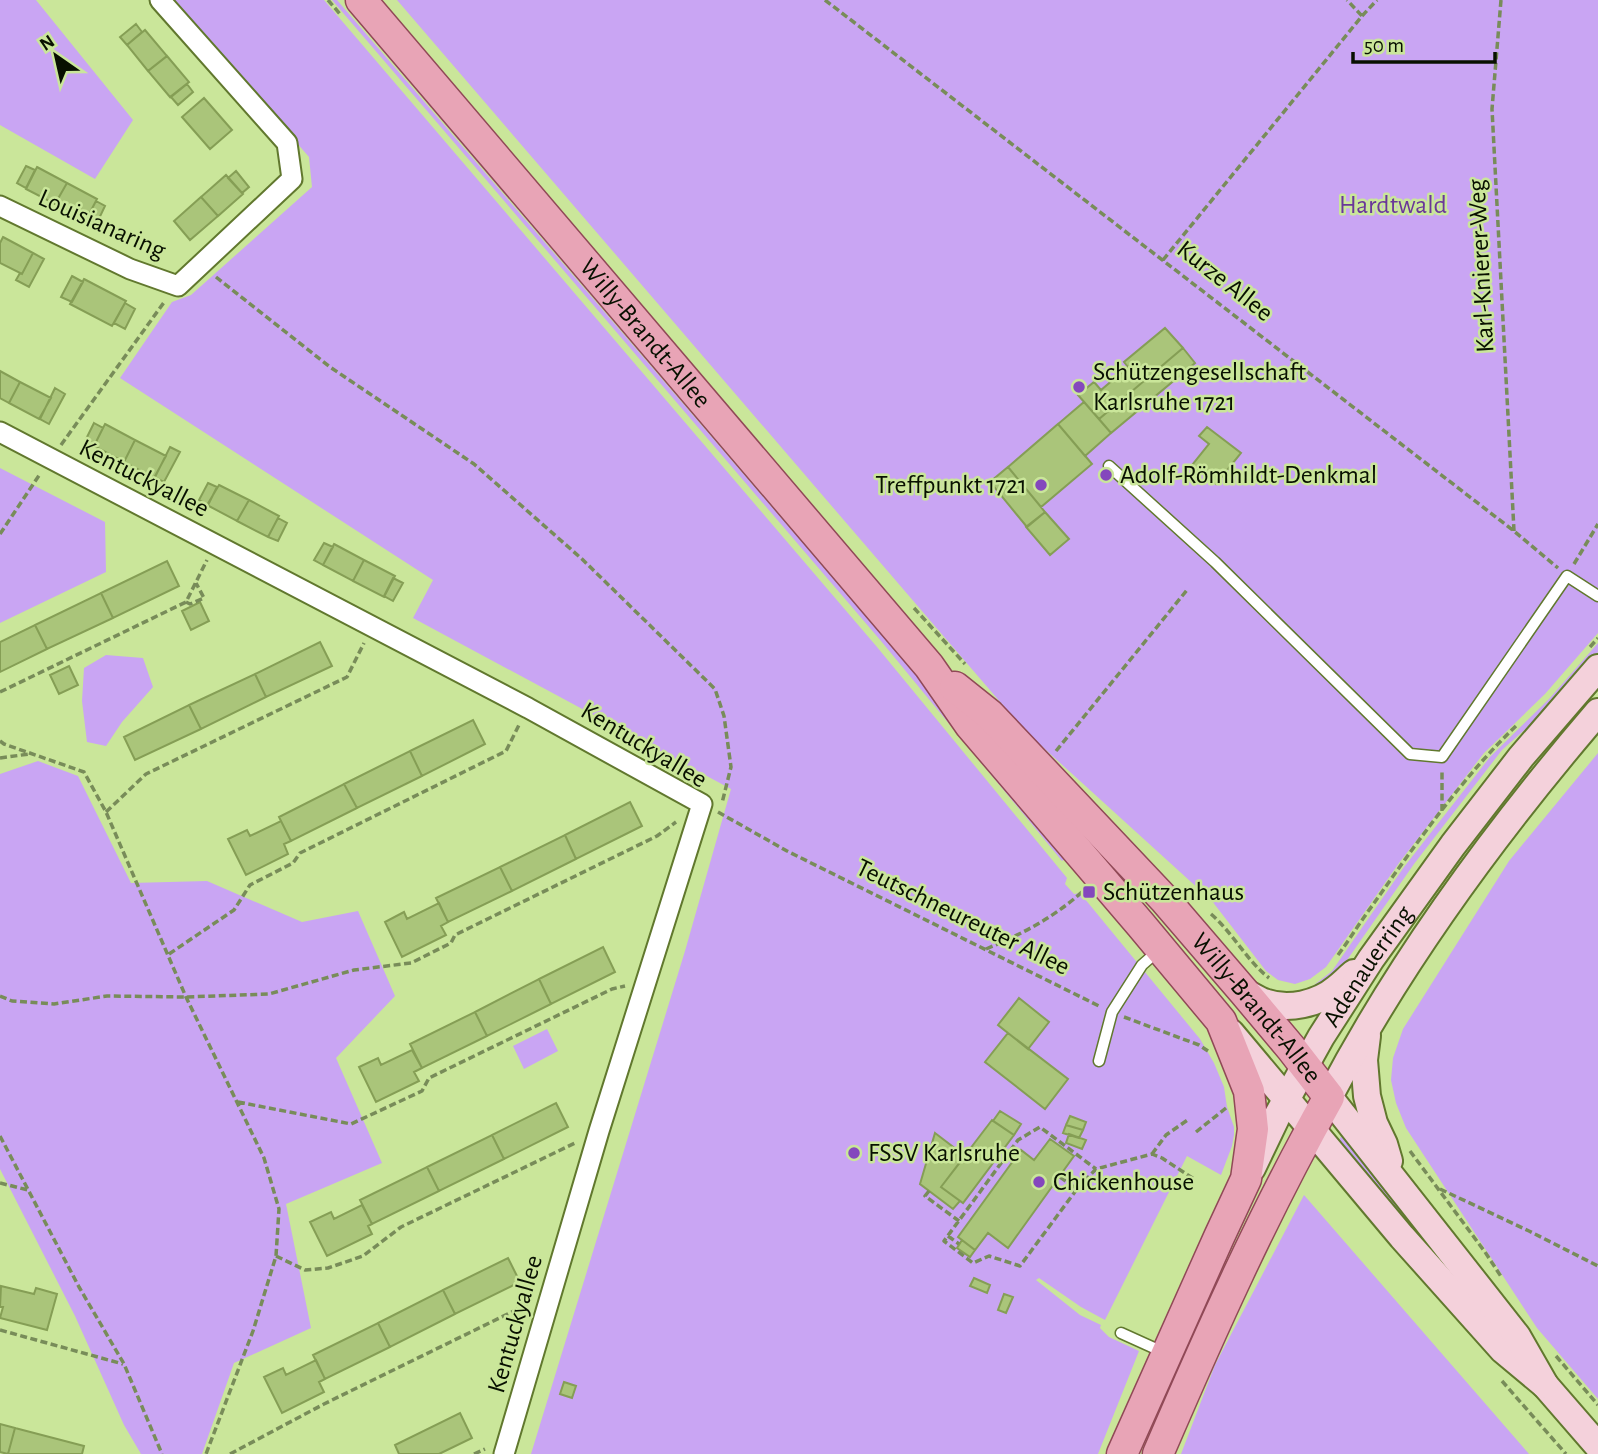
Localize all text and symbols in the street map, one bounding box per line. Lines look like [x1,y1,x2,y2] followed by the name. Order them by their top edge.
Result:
[21,21,91,91] north arrow
[1353,21,1495,65] scale bar
[37,32,58,55] text: N
[1364,35,1404,56] text: 50 m
[1463,178,1499,353] street label: Karl-Knierer-Weg
[34,184,170,264] street label: Louisianaring
[1339,192,1447,218] park label: Hardtwald
[1172,236,1278,326] street label: Kurze Allee
[575,254,716,413] street label: Willy-Brandt-Allee
[1093,359,1306,415] place label: Schützengesellschaft Karlsruhe 1721
[1071,379,1087,395] marker: Schützengesellschaft Karlsruhe 1721
[75,434,213,522] street label: Kentuckyallee
[1120,462,1377,488] place label: Adolf-Römhildt-Denkmal
[1098,467,1114,483] marker: Adolf-Römhildt-Denkmal
[875,472,1027,498] place label: Treffpunkt 1721
[1033,477,1049,493] marker: Treffpunkt 1721
[576,697,712,793] street label: Kentuckyallee
[852,854,1074,980] street label: Teutschneureuter Allee
[1103,879,1244,905] place label: Schützenhaus
[1081,884,1097,900] marker: Schützenhaus
[1318,901,1418,1031] street label: Adenauerring
[1186,928,1326,1088] street label: Willy-Brandt-Allee
[868,1140,1020,1166] place label: FSSV Karlsruhe
[846,1145,862,1161] marker: FSSV Karlsruhe
[1053,1169,1194,1195] place label: Chickenhouse
[1031,1174,1047,1190] marker: Chickenhouse
[483,1252,547,1396] street label: Kentuckyallee

